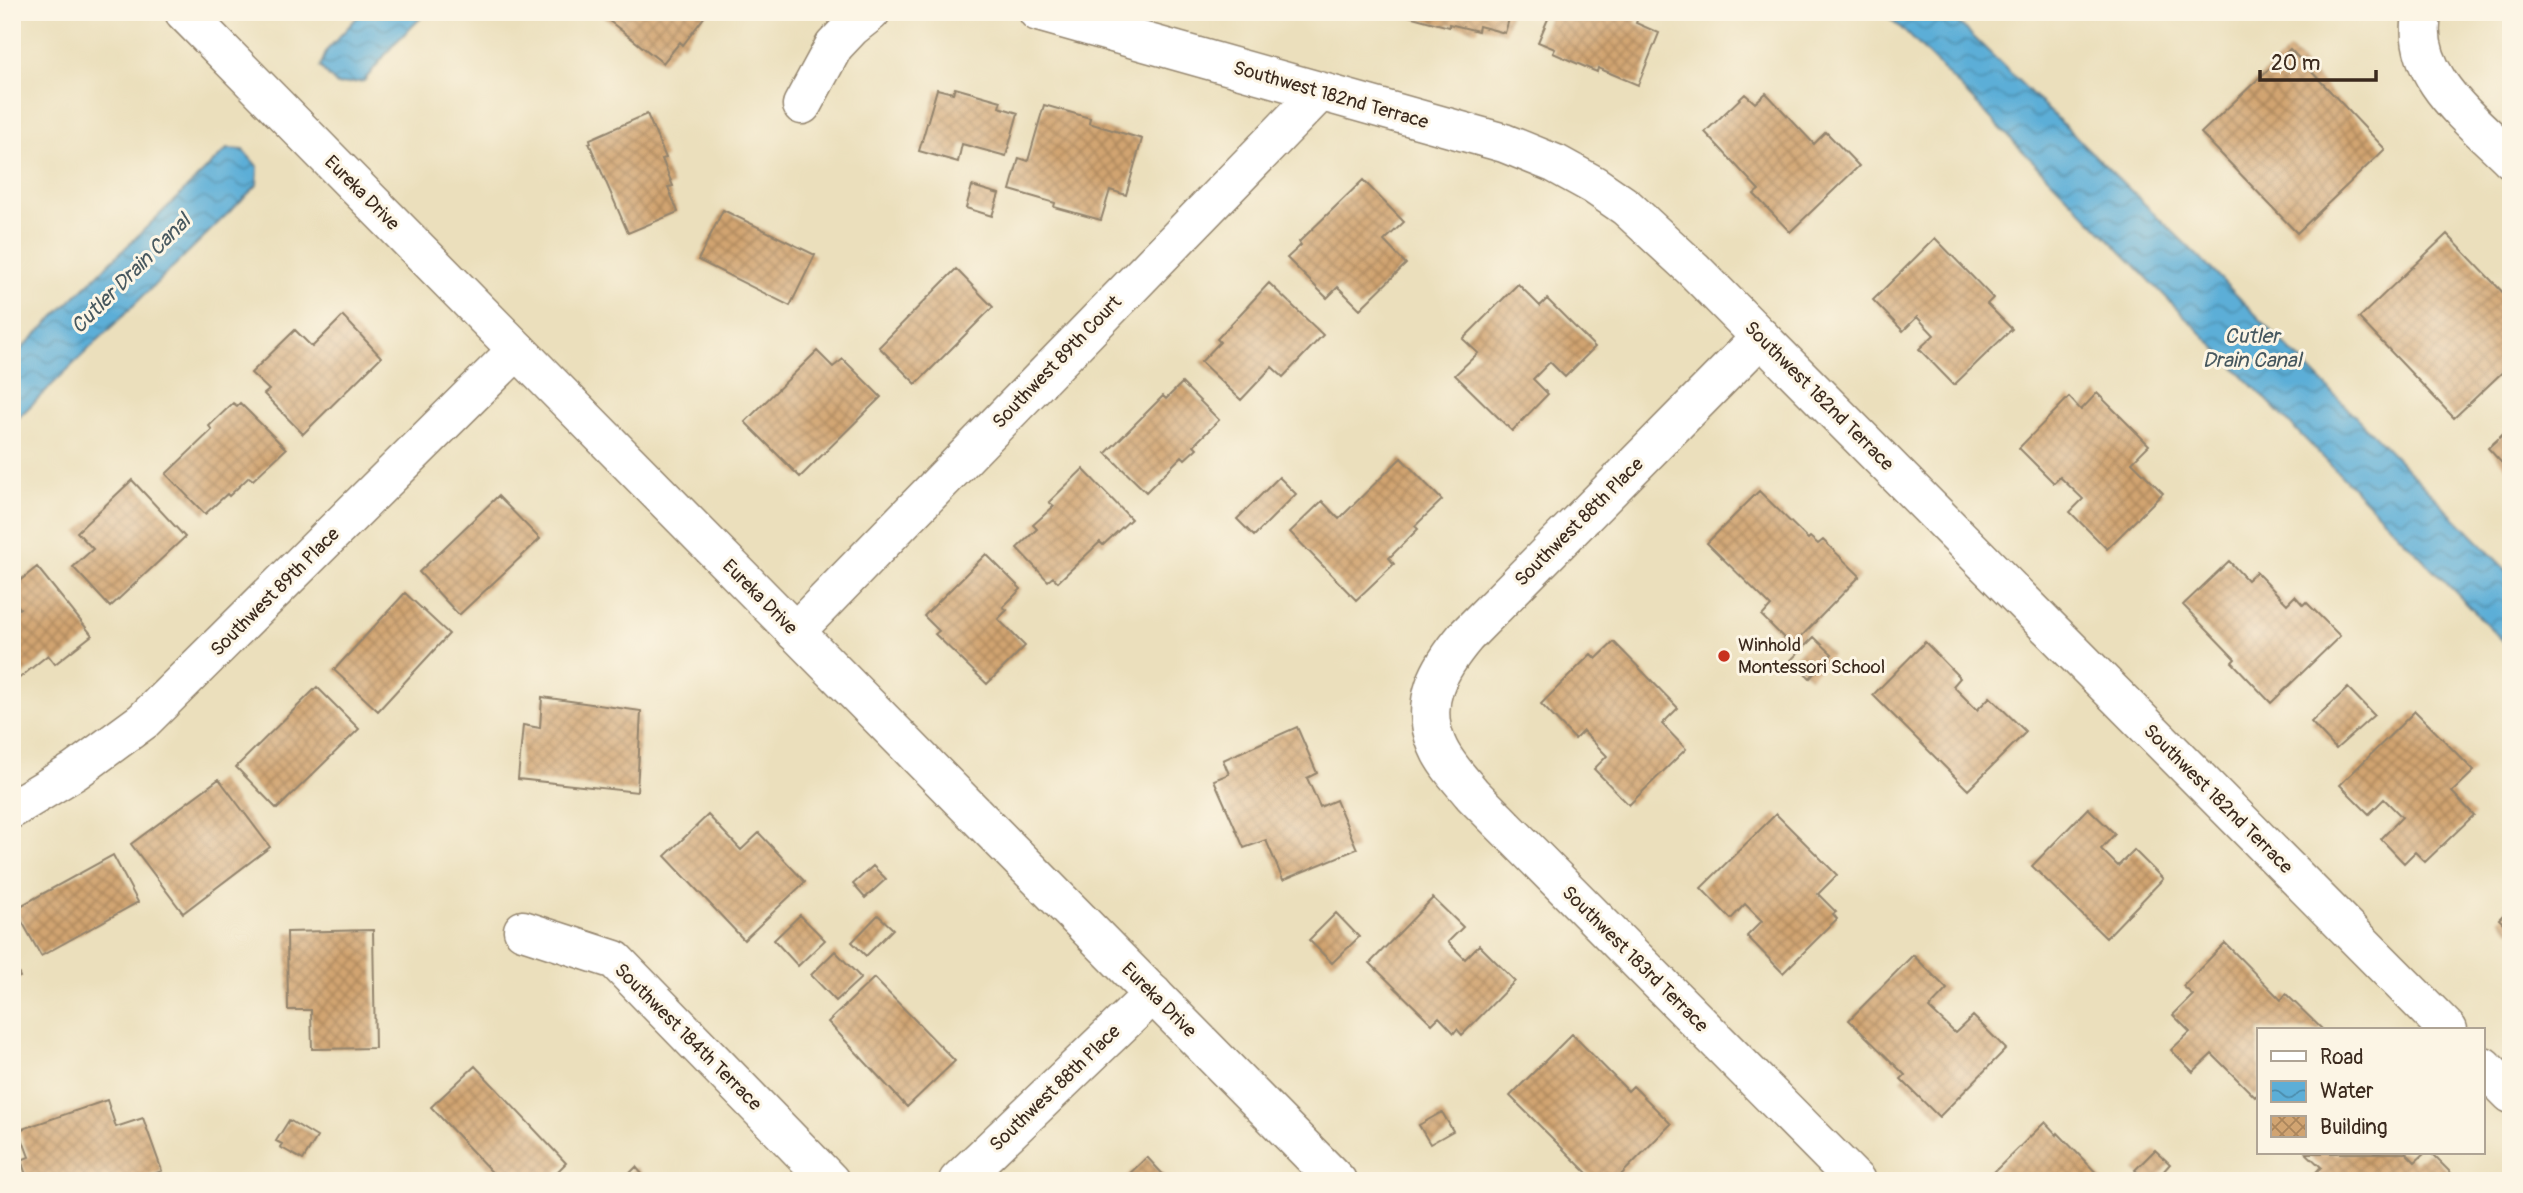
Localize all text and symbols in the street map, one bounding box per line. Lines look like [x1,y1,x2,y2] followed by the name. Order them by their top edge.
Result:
[2260,38,2376,82] scale bar
[2271,50,2320,77] text: 20 m
[1231,56,1432,135] street label: Southwest 182nd Terrace
[319,150,405,236] street label: Eureka Drive
[65,207,198,340] water label: Cutler Drain Canal
[987,290,1127,434] street label: Southwest 89th Court
[1739,316,1899,476] street label: Southwest 182nd Terrace
[2202,323,2304,374] water label: Cutler Drain Canal
[1509,452,1649,592] street label: Southwest 88th Place
[205,522,345,662] street label: Southwest 89th Place
[717,554,803,640] street label: Eureka Drive
[1738,633,1885,679] place label: Winhold Montessori School
[1716,648,1732,664] marker: Winhold Montessori School
[2138,719,2298,879] street label: Southwest 182nd Terrace
[1557,881,1714,1038] street label: Southwest 183rd Terrace
[1116,957,1202,1043] street label: Eureka Drive
[609,958,767,1116] street label: Southwest 184th Terrace
[985,1019,1126,1157] street label: Southwest 88th Place
[2257,1028,2484,1154] legend
[2320,1044,2364,1071] text: Road
[2320,1078,2374,1105] text: Water
[2320,1114,2387,1141] text: Building

